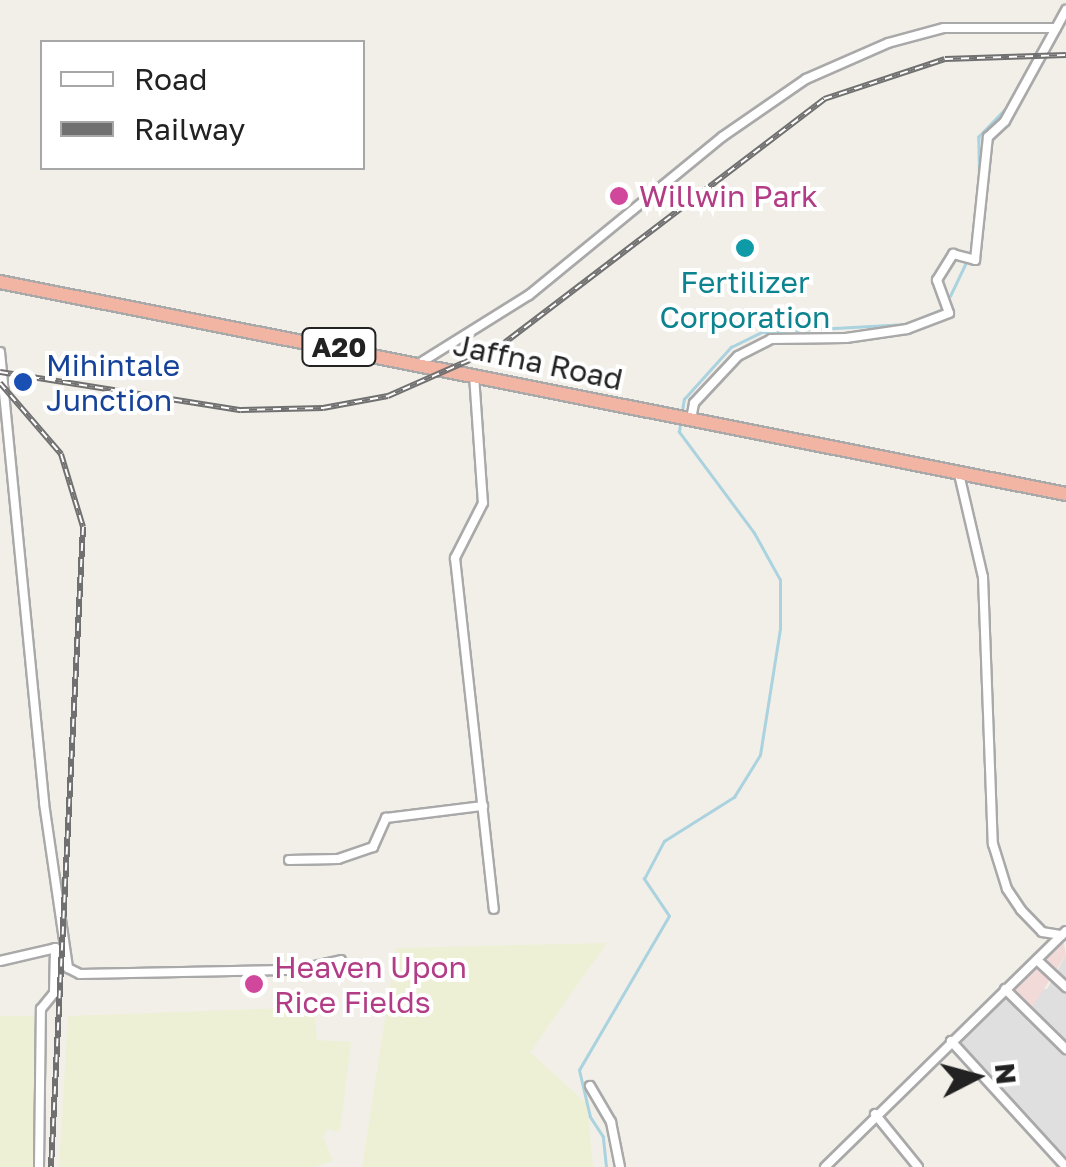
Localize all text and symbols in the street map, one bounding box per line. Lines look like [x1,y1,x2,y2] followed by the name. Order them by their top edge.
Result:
[40,40,365,170] legend
[134,61,208,97] text: Road
[134,111,245,147] text: Railway
[639,178,818,214] place label: Willwin Park
[608,185,630,207] marker: Willwin Park
[734,237,756,259] marker: Fertilizer Corporation
[659,264,831,334] place label: Fertilizer Corporation
[299,324,379,370] road number: A20
[450,326,626,398] street label: Jaffna Road
[46,347,180,418] place label: Mihintale Junction
[10,369,36,395] marker: Mihintale Junction
[274,949,467,1020] place label: Heaven Upon Rice Fields
[243,973,265,995] marker: Heaven Upon Rice Fields
[926,1027,1026,1127] north arrow
[989,1062,1024,1086] text: N

